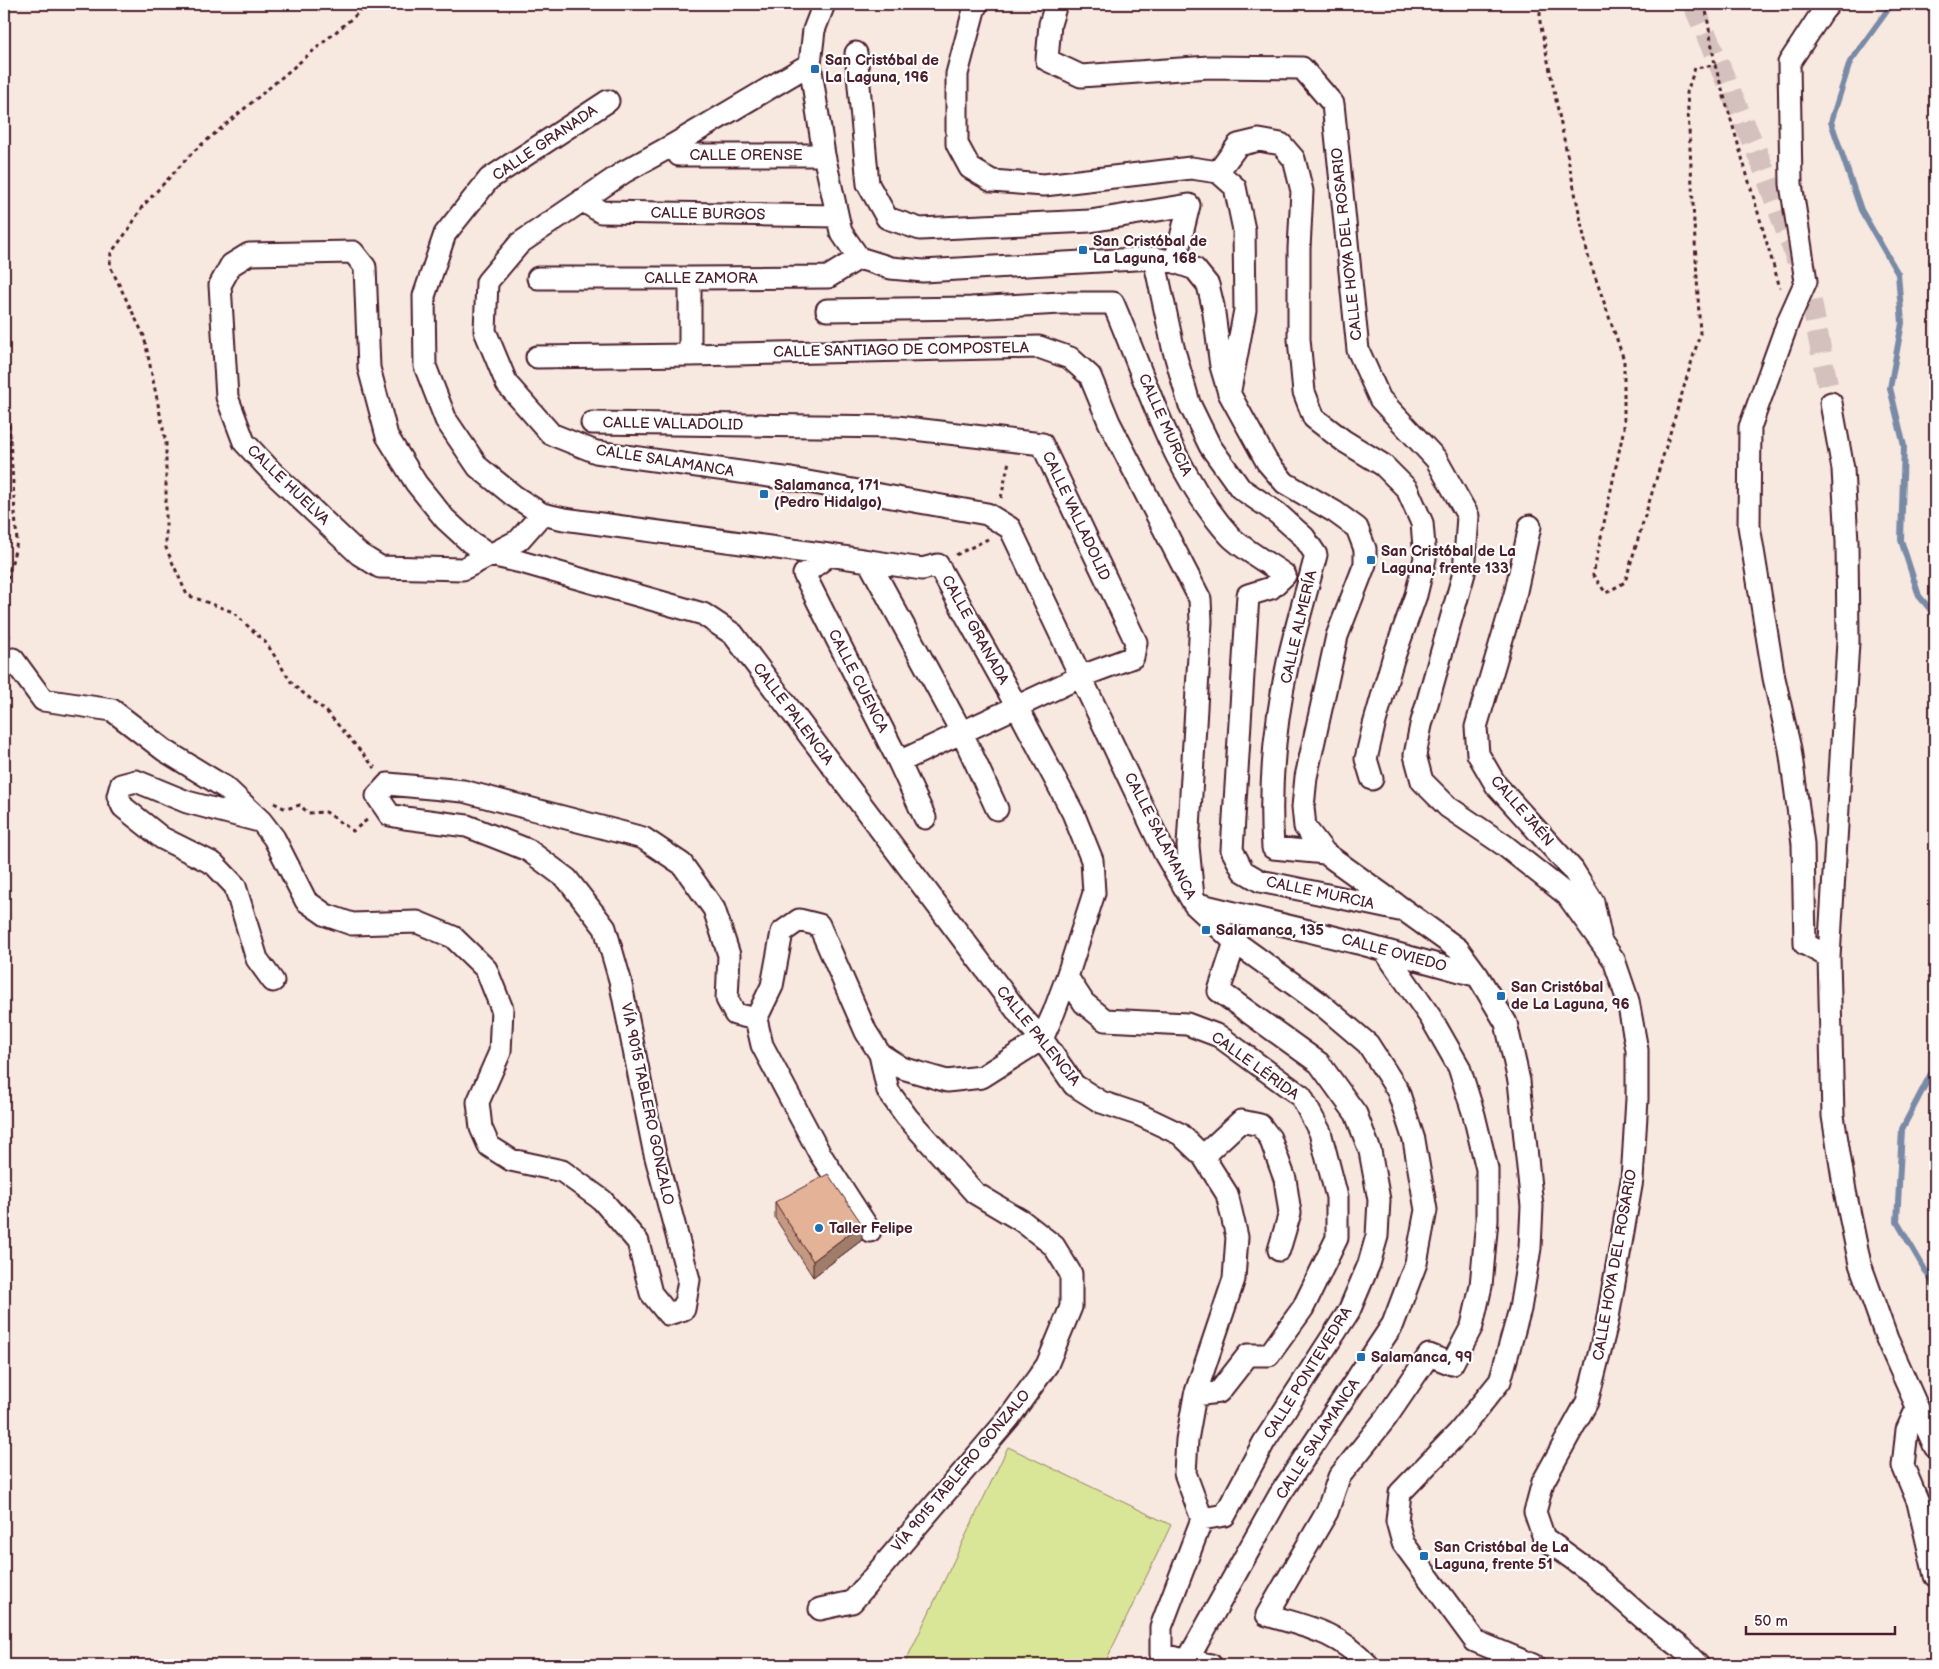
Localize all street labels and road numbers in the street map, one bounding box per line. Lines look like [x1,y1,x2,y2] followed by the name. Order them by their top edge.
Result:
[489,100,602,185] street label: CALLE GRANADA
[689,146,803,165] street label: CALLE ORENSE
[1327,147,1367,341] street label: CALLE HOYA DEL ROSARIO
[651,204,765,224] street label: CALLE BURGOS
[644,269,759,288] street label: CALLE ZAMORA
[773,338,1030,362] street label: CALLE SANTIAGO DE COMPOSTELA
[1134,371,1196,480] street label: CALLE MURCIA
[603,413,744,435] street label: CALLE VALLADOLID
[243,441,334,530] street label: CALLE HUELVA
[594,441,736,481] street label: CALLE SALAMANCA
[1038,448,1114,584] street label: CALLE VALLADOLID
[1277,567,1322,686] street label: CALLE ALMERÍA
[937,572,1013,689] street label: CALLE GRANADA
[824,626,893,737] street label: CALLE CUENCA
[748,659,838,769] street label: CALLE PALENCIA
[1120,769,1201,903] street label: CALLE SALAMANCA
[1486,772,1558,850] street label: CALLE JAÉN
[1264,872,1377,914] street label: CALLE MURCIA
[1339,930,1449,976] street label: CALLE OVIEDO
[992,982,1085,1090] street label: CALLE PALENCIA
[616,1001,678,1207] street label: VÍA 9015 TABLERO GONZALO
[1207,1028,1303,1105] street label: CALLE LÉRIDA
[1589,1168,1641,1362] street label: CALLE HOYA DEL ROSARIO
[1260,1303,1357,1442] street label: CALLE PONTEVEDRA
[1272,1374,1365,1503] street label: CALLE SALAMANCA
[887,1386,1035,1556] street label: VÍA 9015 TABLERO GONZALO

